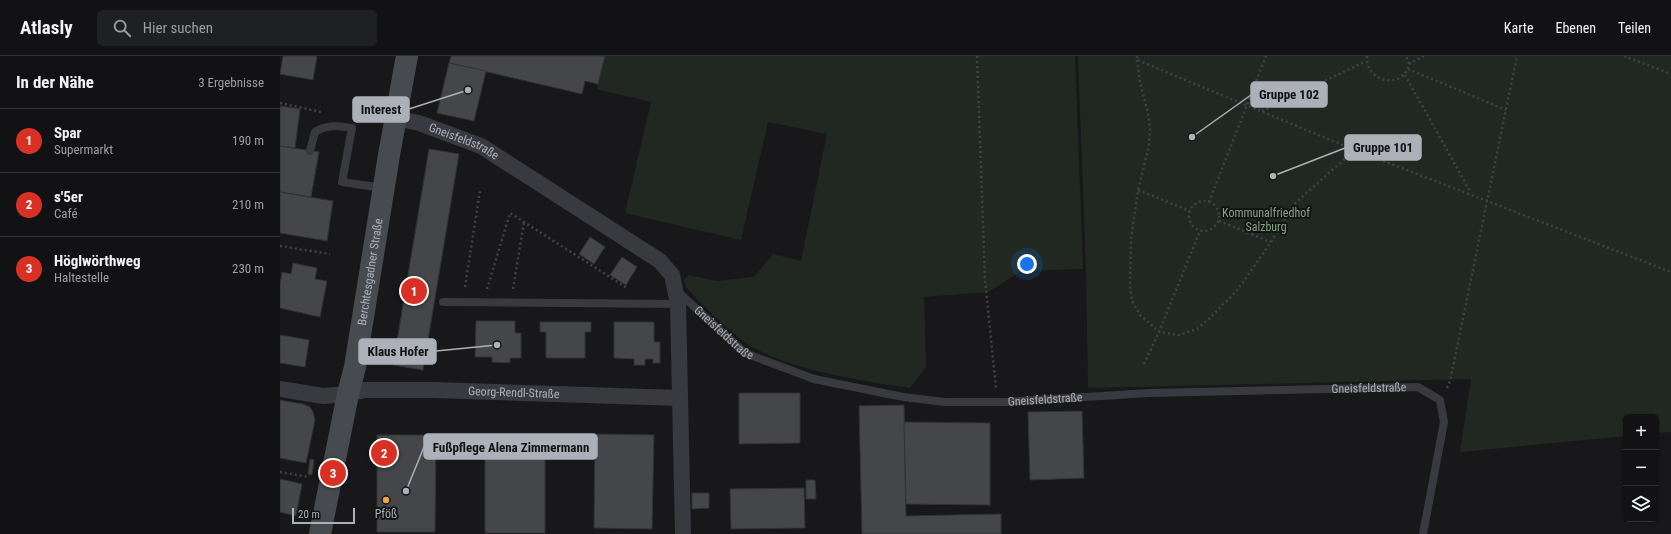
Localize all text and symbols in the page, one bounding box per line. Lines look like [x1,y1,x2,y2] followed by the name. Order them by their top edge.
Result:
[97,10,377,46] search box
[20,16,73,39] text: Atlasly
[111,17,133,39] icon: search
[143,19,213,37] text: Hier suchen
[1504,20,1533,36] text: Karte
[1555,20,1596,36] text: Ebenen
[1618,20,1651,36] text: Teilen
[16,72,94,92] text: In der Nähe
[198,75,264,90] text: 3 Ergebnisse
[1251,82,1327,107] callout: Gruppe 102
[1259,87,1319,102] text: Gruppe 102
[353,97,409,122] callout: Interest
[361,102,401,117] text: Interest
[427,120,502,163] street label: Gneisfeldstraße
[54,124,82,142] text: Spar
[26,133,32,148] text: 1
[232,133,264,148] text: 190 m
[1345,135,1421,160] callout: Gruppe 101
[1353,140,1413,155] text: Gruppe 101
[54,142,113,157] text: Supermarkt
[54,188,83,206] text: s'5er
[26,197,32,212] text: 2
[232,197,264,212] text: 210 m
[54,206,78,221] text: Café
[1222,206,1310,234] park label: Kommunalfriedhof Salzburg
[355,217,386,326] street label: Berchtesgadner Straße
[54,252,141,270] text: Höglwörthweg
[1017,254,1037,274] your location
[26,261,32,276] text: 3
[232,261,264,276] text: 230 m
[54,270,109,285] text: Haltestelle
[401,276,427,306] pin: 1
[691,303,756,363] street label: Gneisfeldstraße
[359,339,436,364] callout: Klaus Hofer
[368,344,429,359] text: Klaus Hofer
[1331,380,1407,396] street label: Gneisfeldstraße
[468,384,560,401] street label: Georg-Rendl-Straße
[1007,390,1083,409] street label: Gneisfeldstraße
[1623,414,1659,522] map controls
[1623,414,1659,450] button: +
[424,434,597,459] callout: Fußpflege Alena Zimmermann
[371,438,397,468] pin: 2
[433,440,589,455] text: Fußpflege Alena Zimmermann
[1623,450,1659,486] button: −
[320,458,346,488] pin: 3
[1623,486,1659,522] button: layers
[381,495,391,505] marker: Pföß
[292,506,355,525] scale bar
[375,507,397,521] place label: Pföß
[298,508,320,521] text: 20 m

